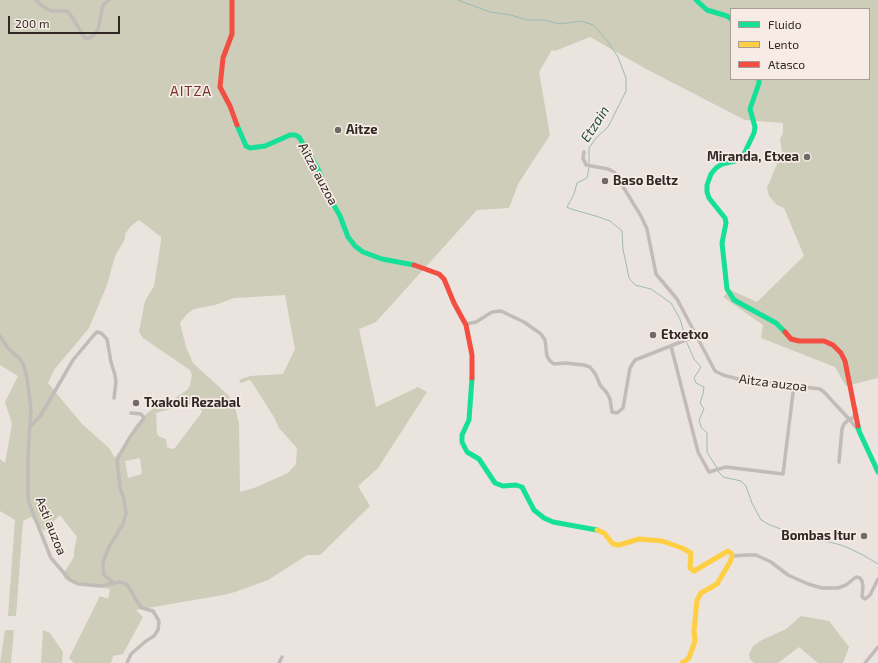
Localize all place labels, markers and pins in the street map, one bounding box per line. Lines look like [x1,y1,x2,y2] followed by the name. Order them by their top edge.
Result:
[346,122,378,138] place label: Aitze
[333,125,343,135] marker: Aitze
[707,149,799,165] place label: Miranda, Etxea
[802,152,812,162] marker: Miranda, Etxea
[613,173,678,189] place label: Baso Beltz
[600,176,610,186] marker: Baso Beltz
[661,327,709,343] place label: Etxetxo
[648,330,658,340] marker: Etxetxo
[144,395,240,411] place label: Txakoli Rezabal
[131,398,141,408] marker: Txakoli Rezabal
[781,528,856,544] place label: Bombas Itur
[859,531,869,541] marker: Bombas Itur

